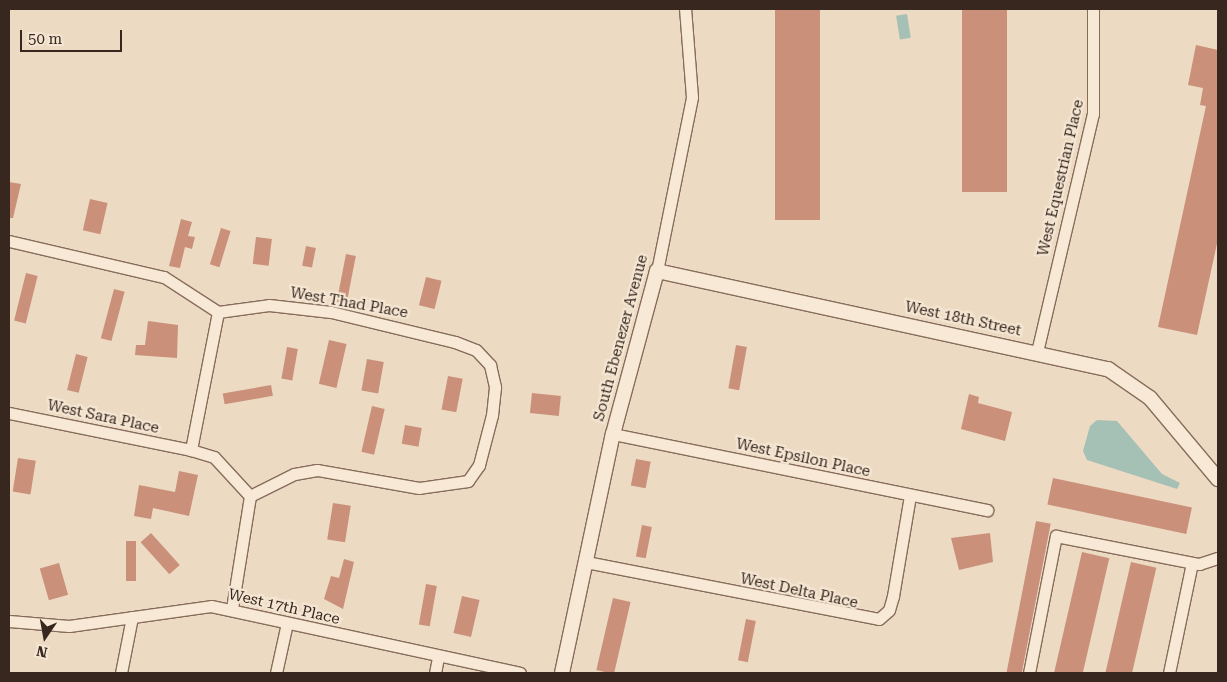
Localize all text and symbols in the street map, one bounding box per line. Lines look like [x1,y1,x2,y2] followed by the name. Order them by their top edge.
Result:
[22,20,125,52] scale bar
[28,30,62,48] text: 50 m
[1034,98,1088,258] street label: West Equestrian Place
[590,253,652,423] street label: South Ebenezer Avenue
[289,284,409,322] street label: West Thad Place
[903,298,1023,340] street label: West 18th Street
[46,396,160,438] street label: West Sara Place
[734,435,872,481] street label: West Epsilon Place
[738,570,860,612] street label: West Delta Place
[226,585,342,629] street label: West 17th Place
[20,612,70,662] north arrow
[35,643,49,661] text: N

